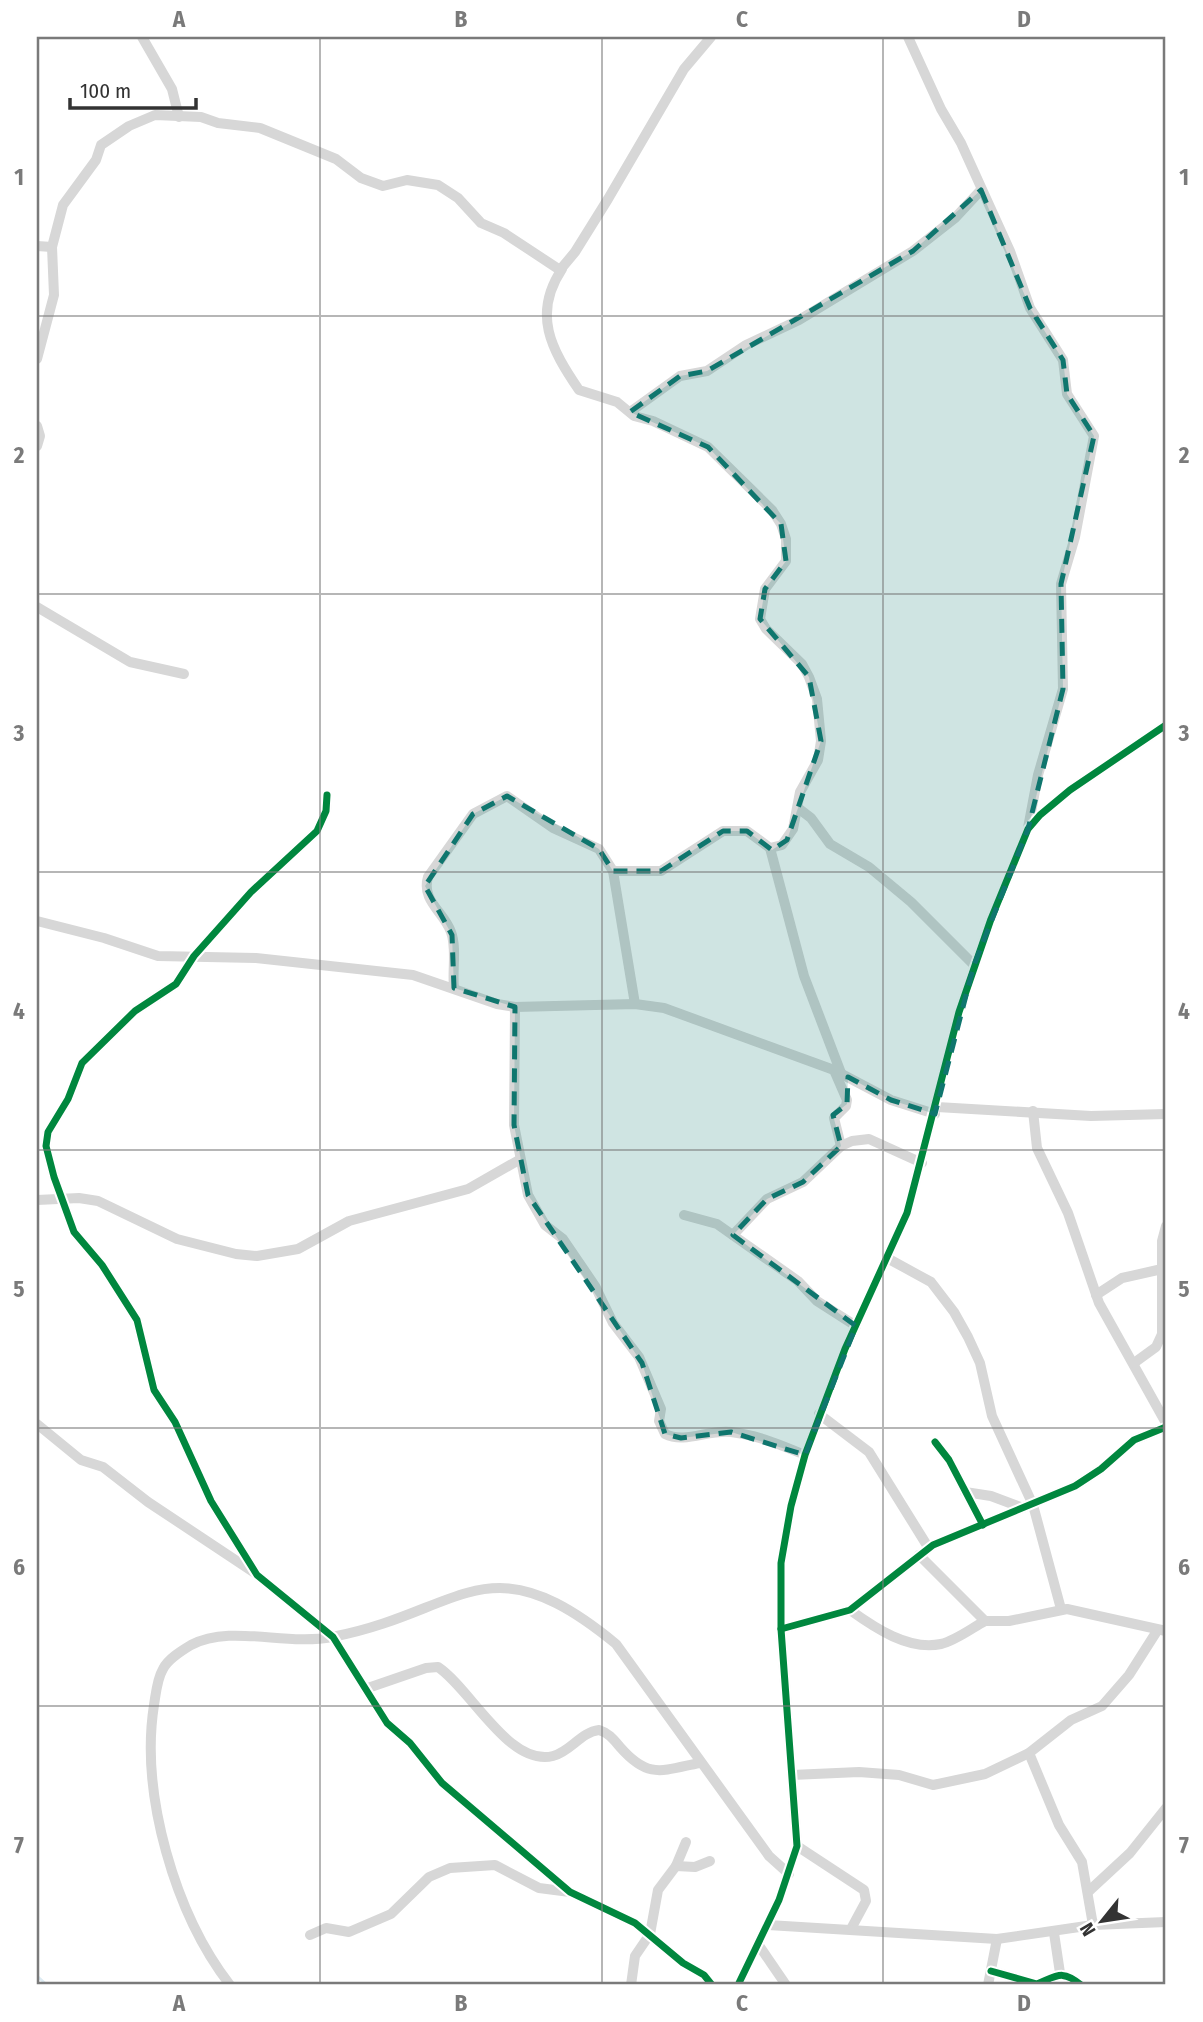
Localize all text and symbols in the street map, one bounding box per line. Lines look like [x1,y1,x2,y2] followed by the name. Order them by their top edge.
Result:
[172,5,186,33] text: A
[455,5,468,33] text: B
[736,5,748,33] text: C
[1017,5,1031,33] text: D
[70,66,196,110] scale bar
[80,78,131,104] text: 100 m
[14,163,24,191] text: 1
[1179,163,1189,191] text: 1
[13,441,25,469] text: 2
[1178,441,1190,469] text: 2
[13,719,25,747] text: 3
[1178,719,1190,747] text: 3
[13,997,25,1025] text: 4
[1178,997,1190,1025] text: 4
[13,1275,25,1303] text: 5
[1178,1275,1190,1303] text: 5
[13,1553,25,1581] text: 6
[1178,1553,1190,1581] text: 6
[14,1831,24,1859] text: 7
[1179,1831,1189,1859] text: 7
[1066,1885,1136,1955] north arrow
[1075,1919,1101,1940] text: N
[172,1989,186,2017] text: A
[455,1989,468,2017] text: B
[736,1989,748,2017] text: C
[1017,1989,1031,2017] text: D

